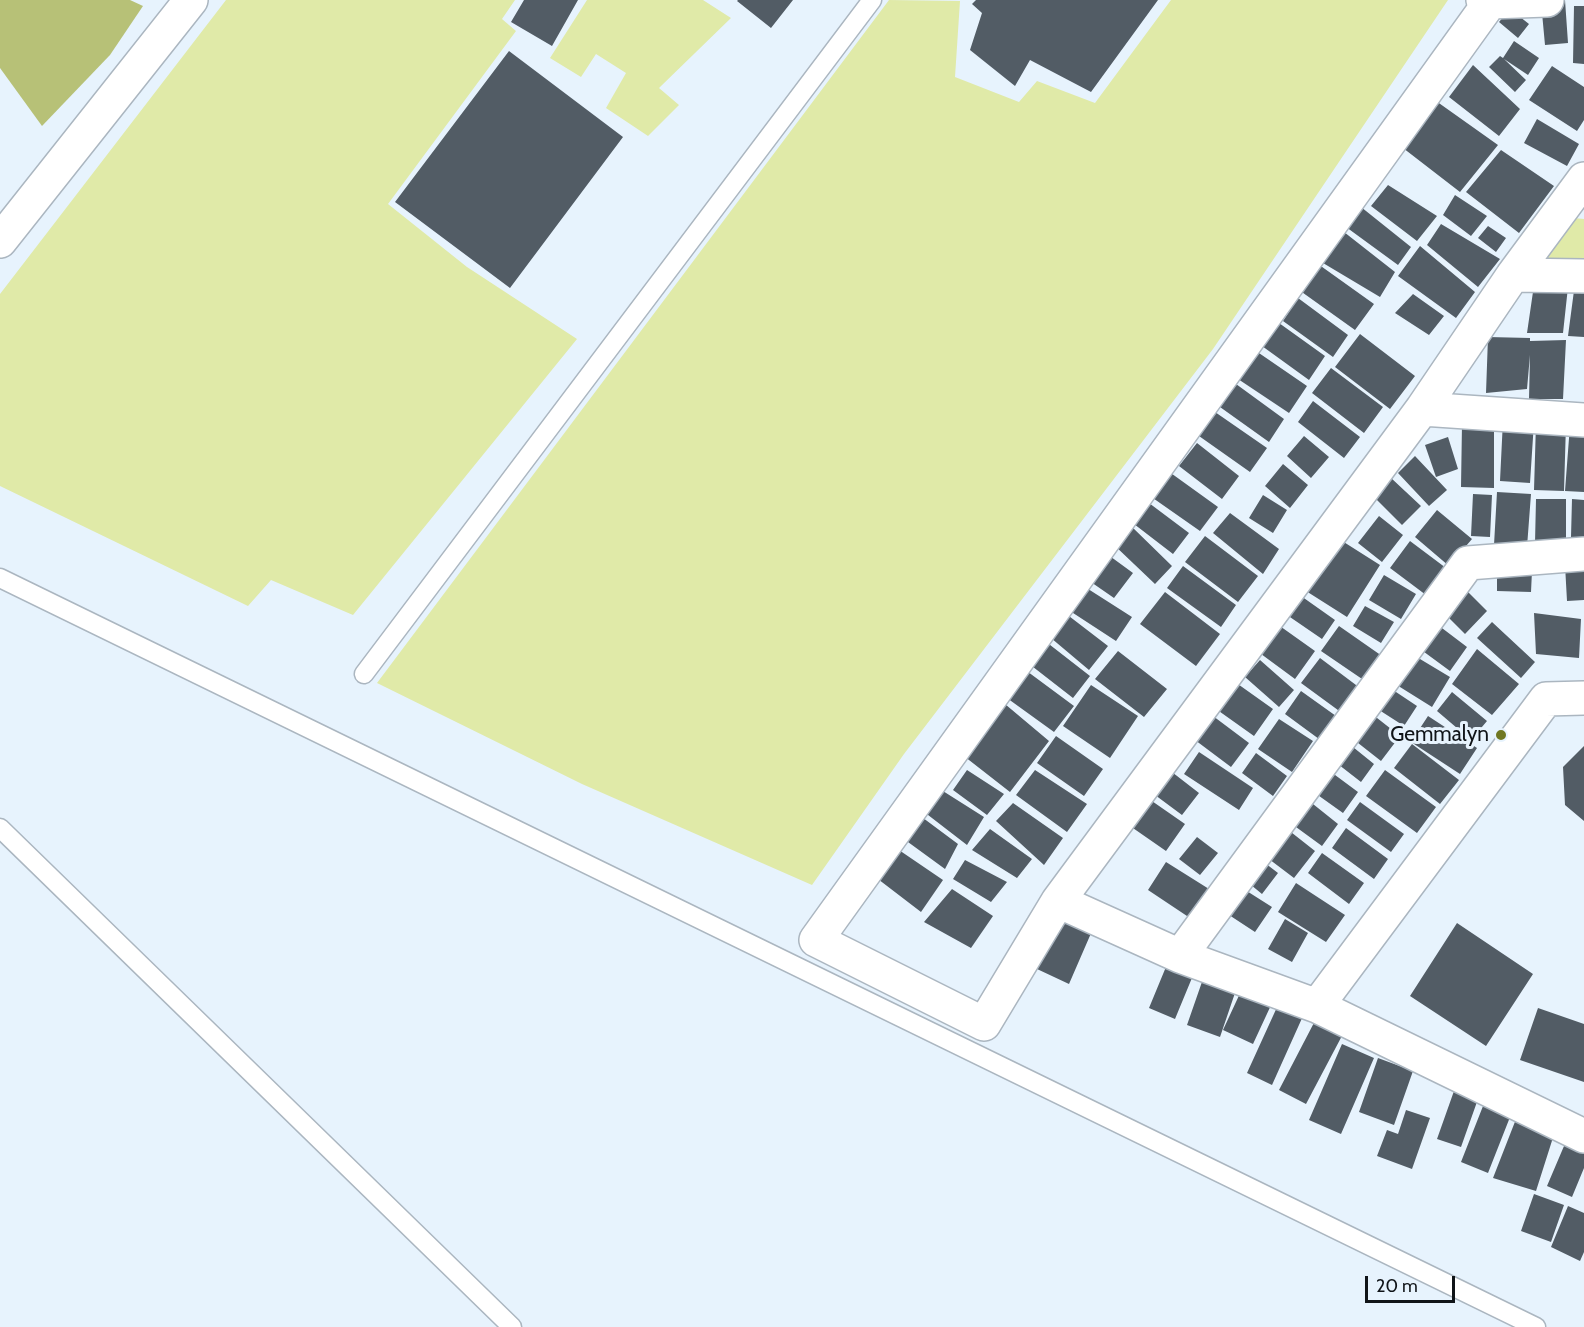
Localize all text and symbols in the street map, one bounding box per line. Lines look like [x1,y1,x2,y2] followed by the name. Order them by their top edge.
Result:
[1390,722,1489,748] place label: Gemmalyn
[1494,728,1508,742] marker: Gemmalyn
[1368,1264,1458,1302] scale bar
[1376,1275,1418,1297] text: 20 m

